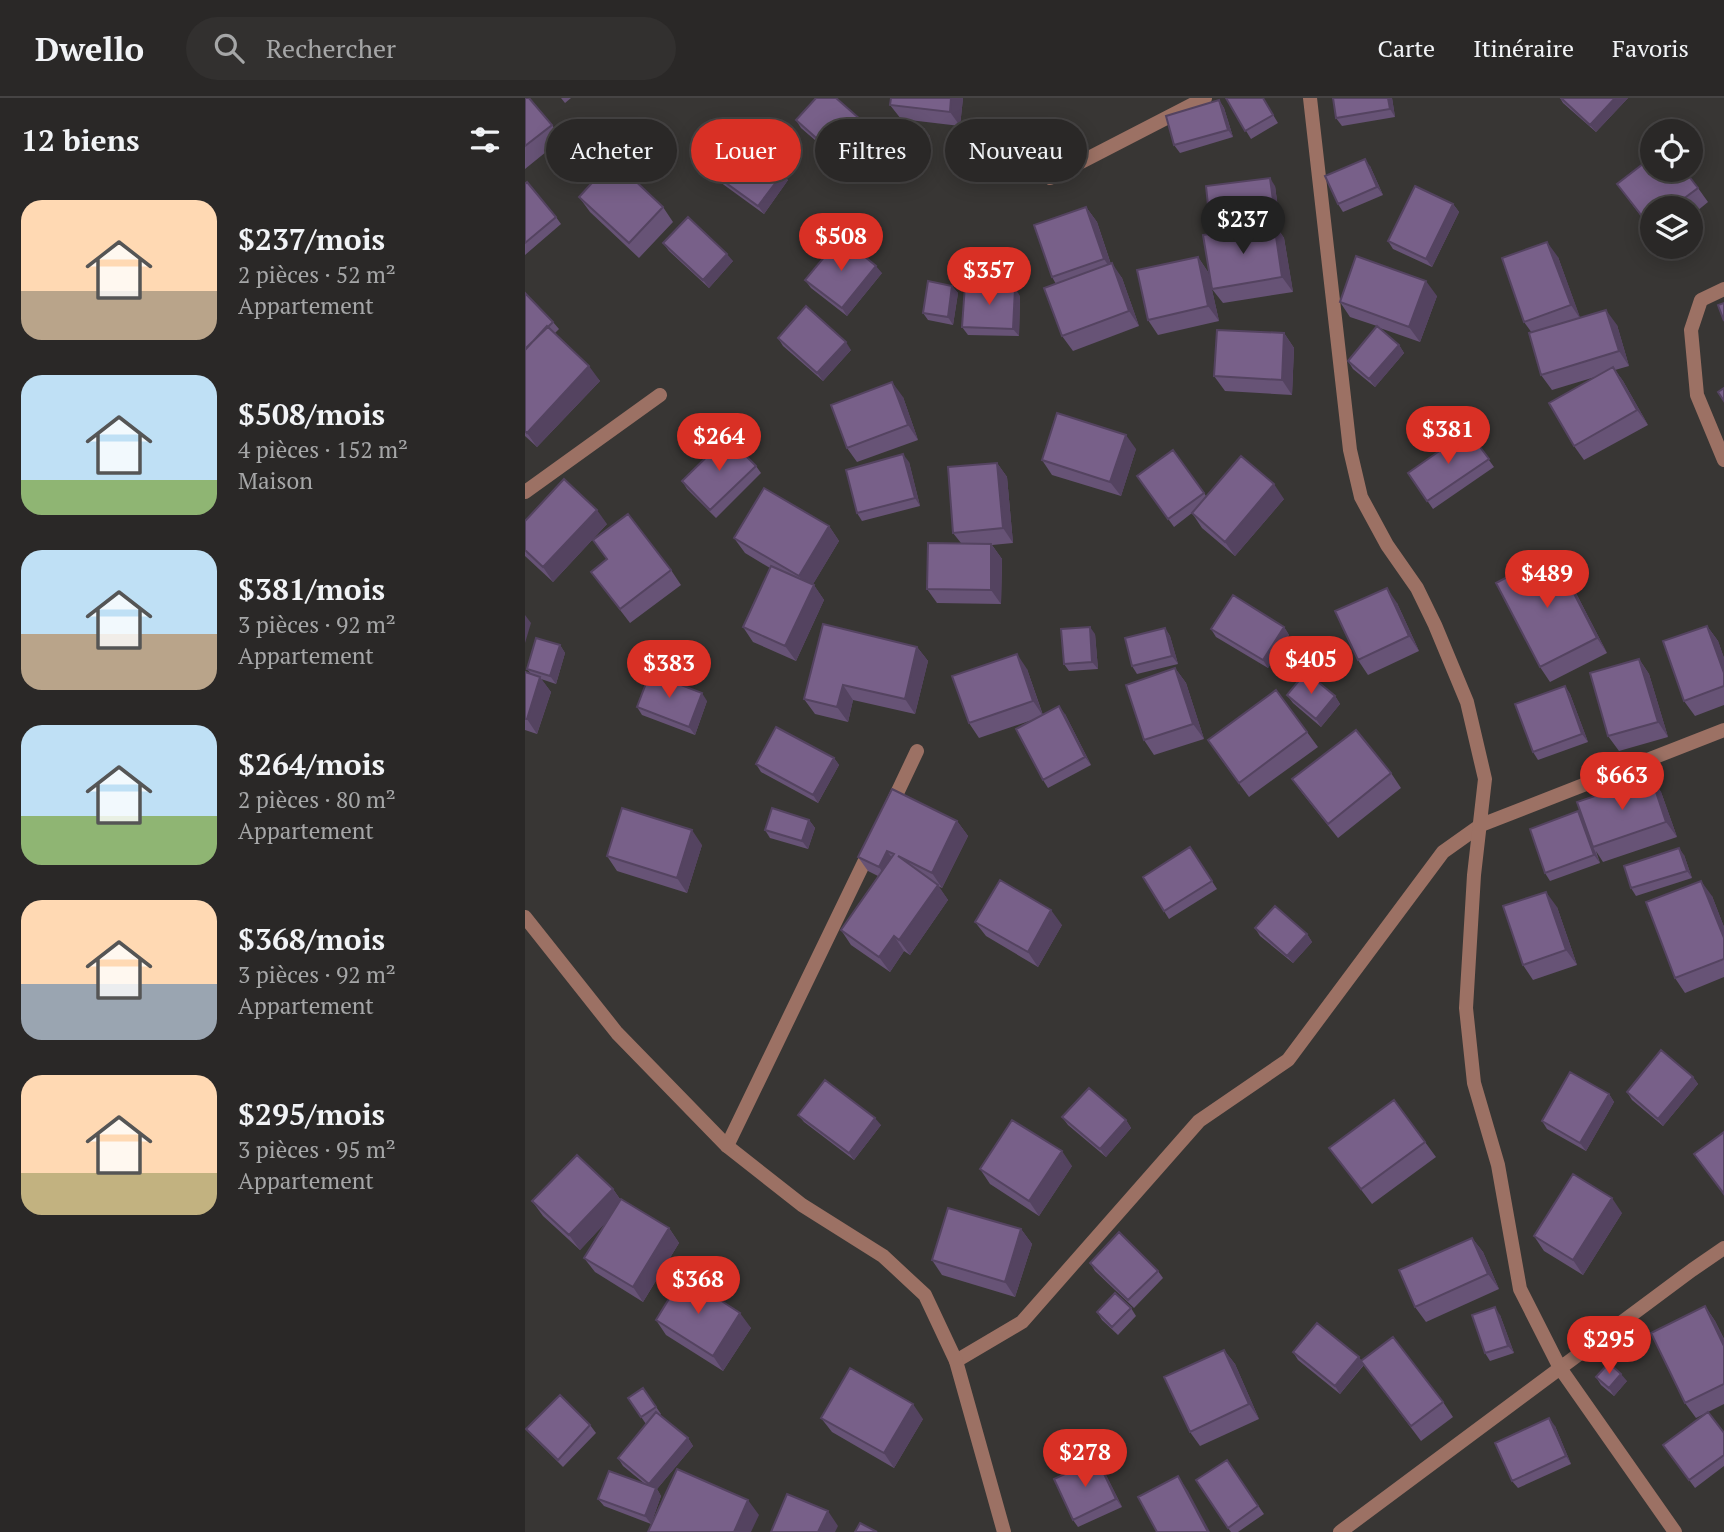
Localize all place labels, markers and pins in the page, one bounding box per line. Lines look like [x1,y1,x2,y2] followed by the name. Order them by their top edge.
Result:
[1202,197,1284,256] pin: $237
[800,214,882,273] pin: $508
[948,248,1030,307] pin: $357
[1407,406,1489,466] pin: $381
[678,414,760,473] pin: $264
[1506,550,1588,610] pin: $489
[1270,636,1352,696] pin: $405
[628,640,710,700] pin: $383
[1581,752,1663,812] pin: $663
[657,1256,739,1316] pin: $368
[1568,1316,1650,1376] pin: $295
[1044,1430,1126,1489] pin: $278

